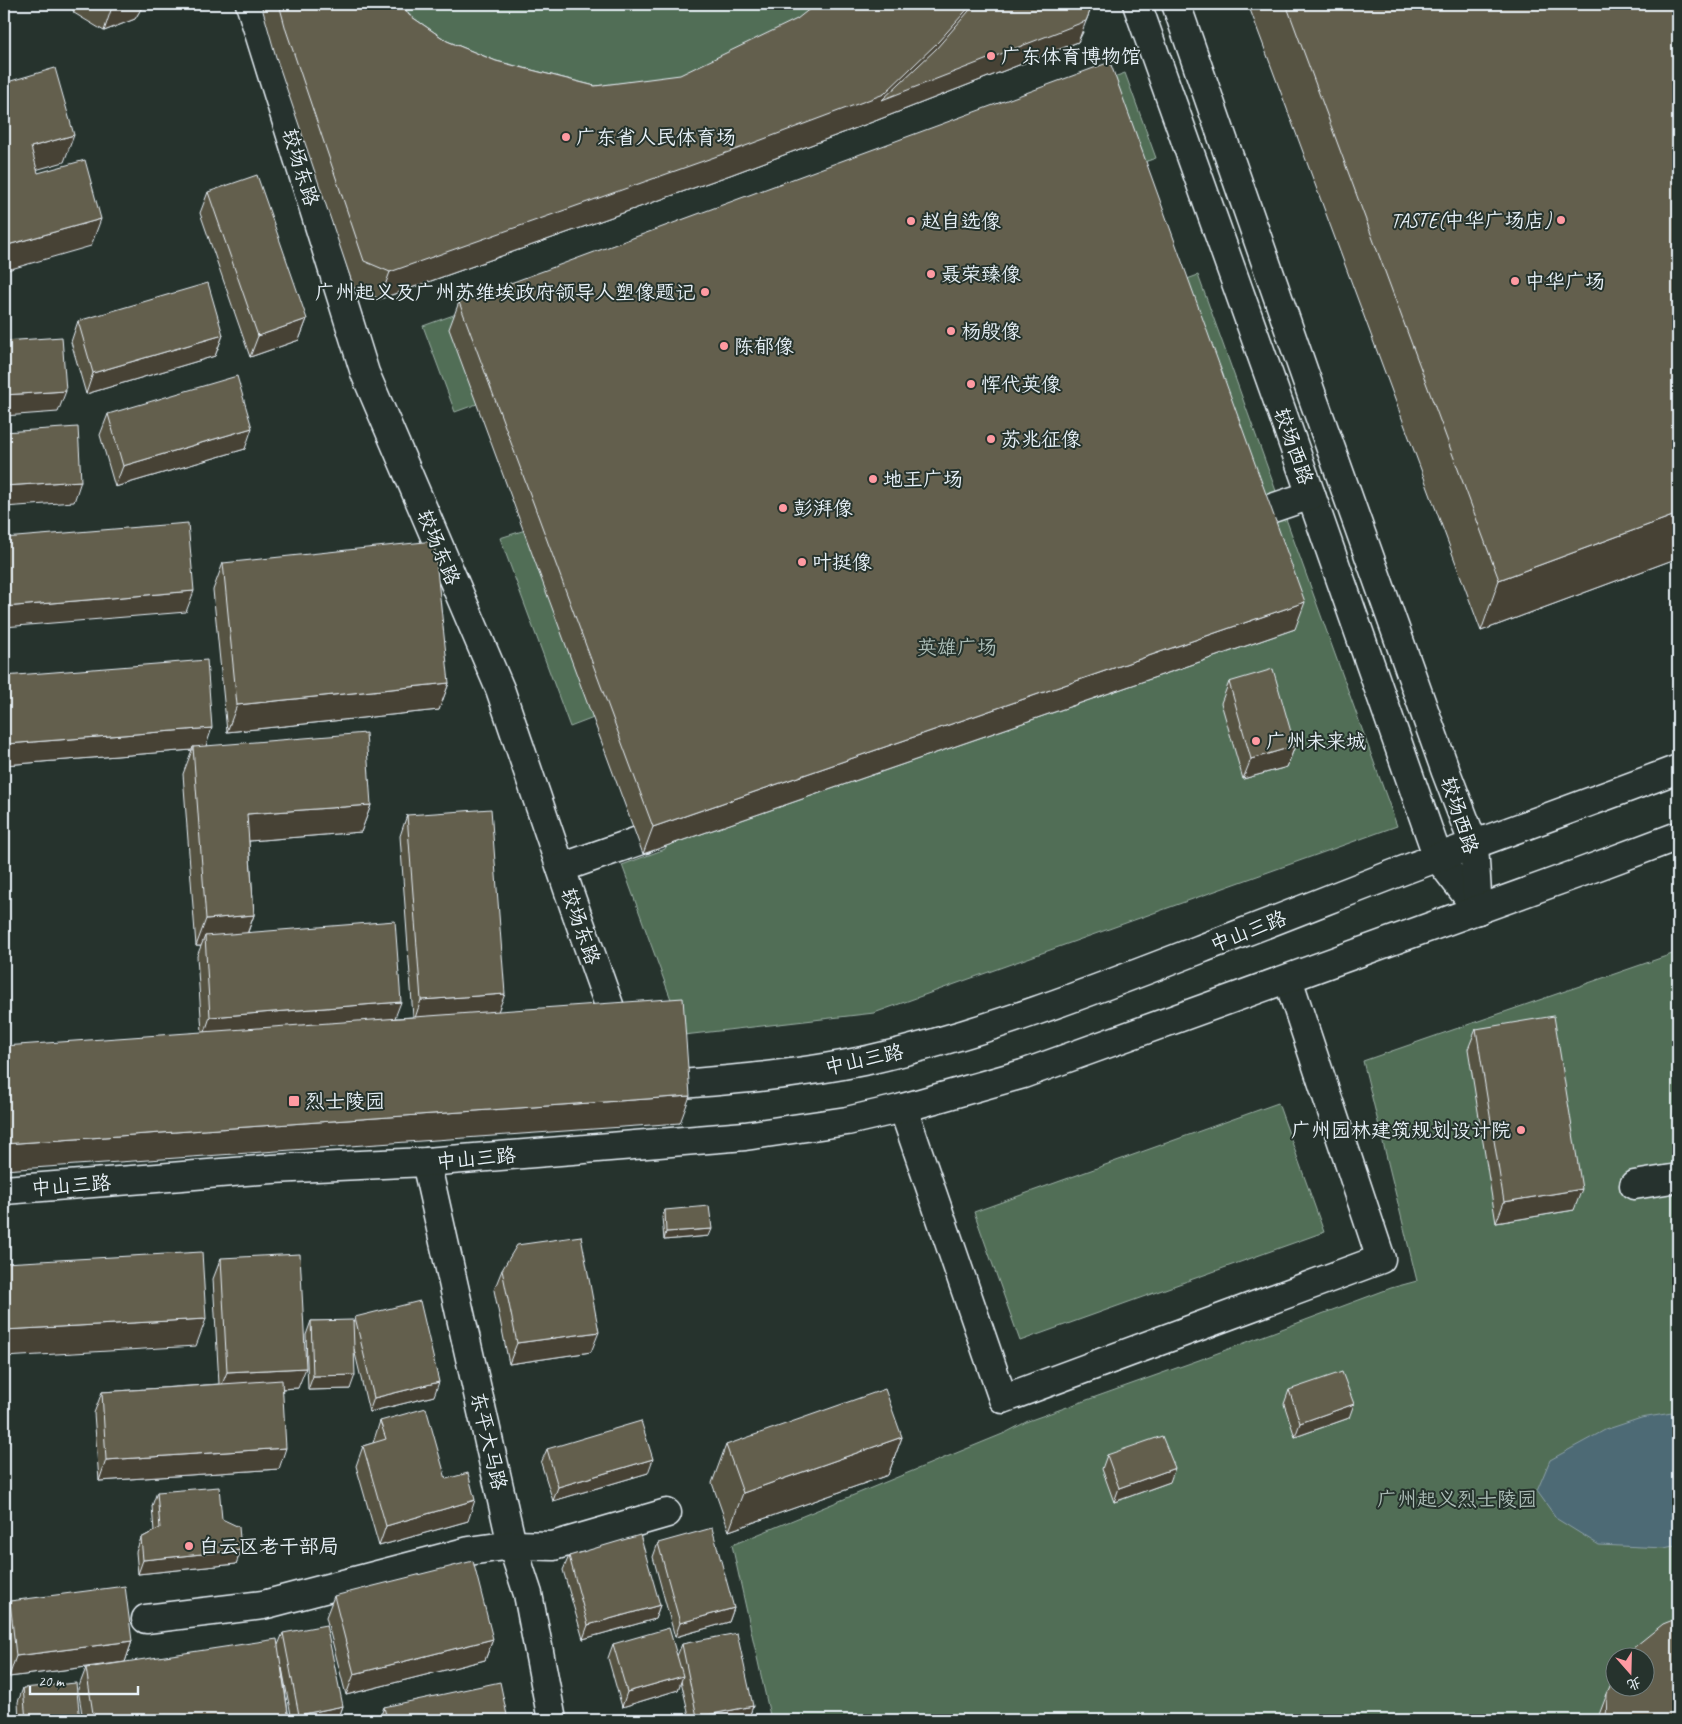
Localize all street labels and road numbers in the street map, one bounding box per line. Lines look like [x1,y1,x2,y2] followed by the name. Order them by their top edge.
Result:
[277,125,324,210] street label: 较场东路
[1269,404,1319,489] street label: 较场西路
[411,505,466,590] street label: 较场东路
[1435,773,1484,858] street label: 较场西路
[556,884,606,969] street label: 较场东路
[1206,905,1291,957] street label: 中山三路
[822,1039,907,1080] street label: 中山三路
[435,1142,518,1174] street label: 中山三路
[30,1170,113,1201] street label: 中山三路
[465,1390,512,1494] street label: 东平大马路

